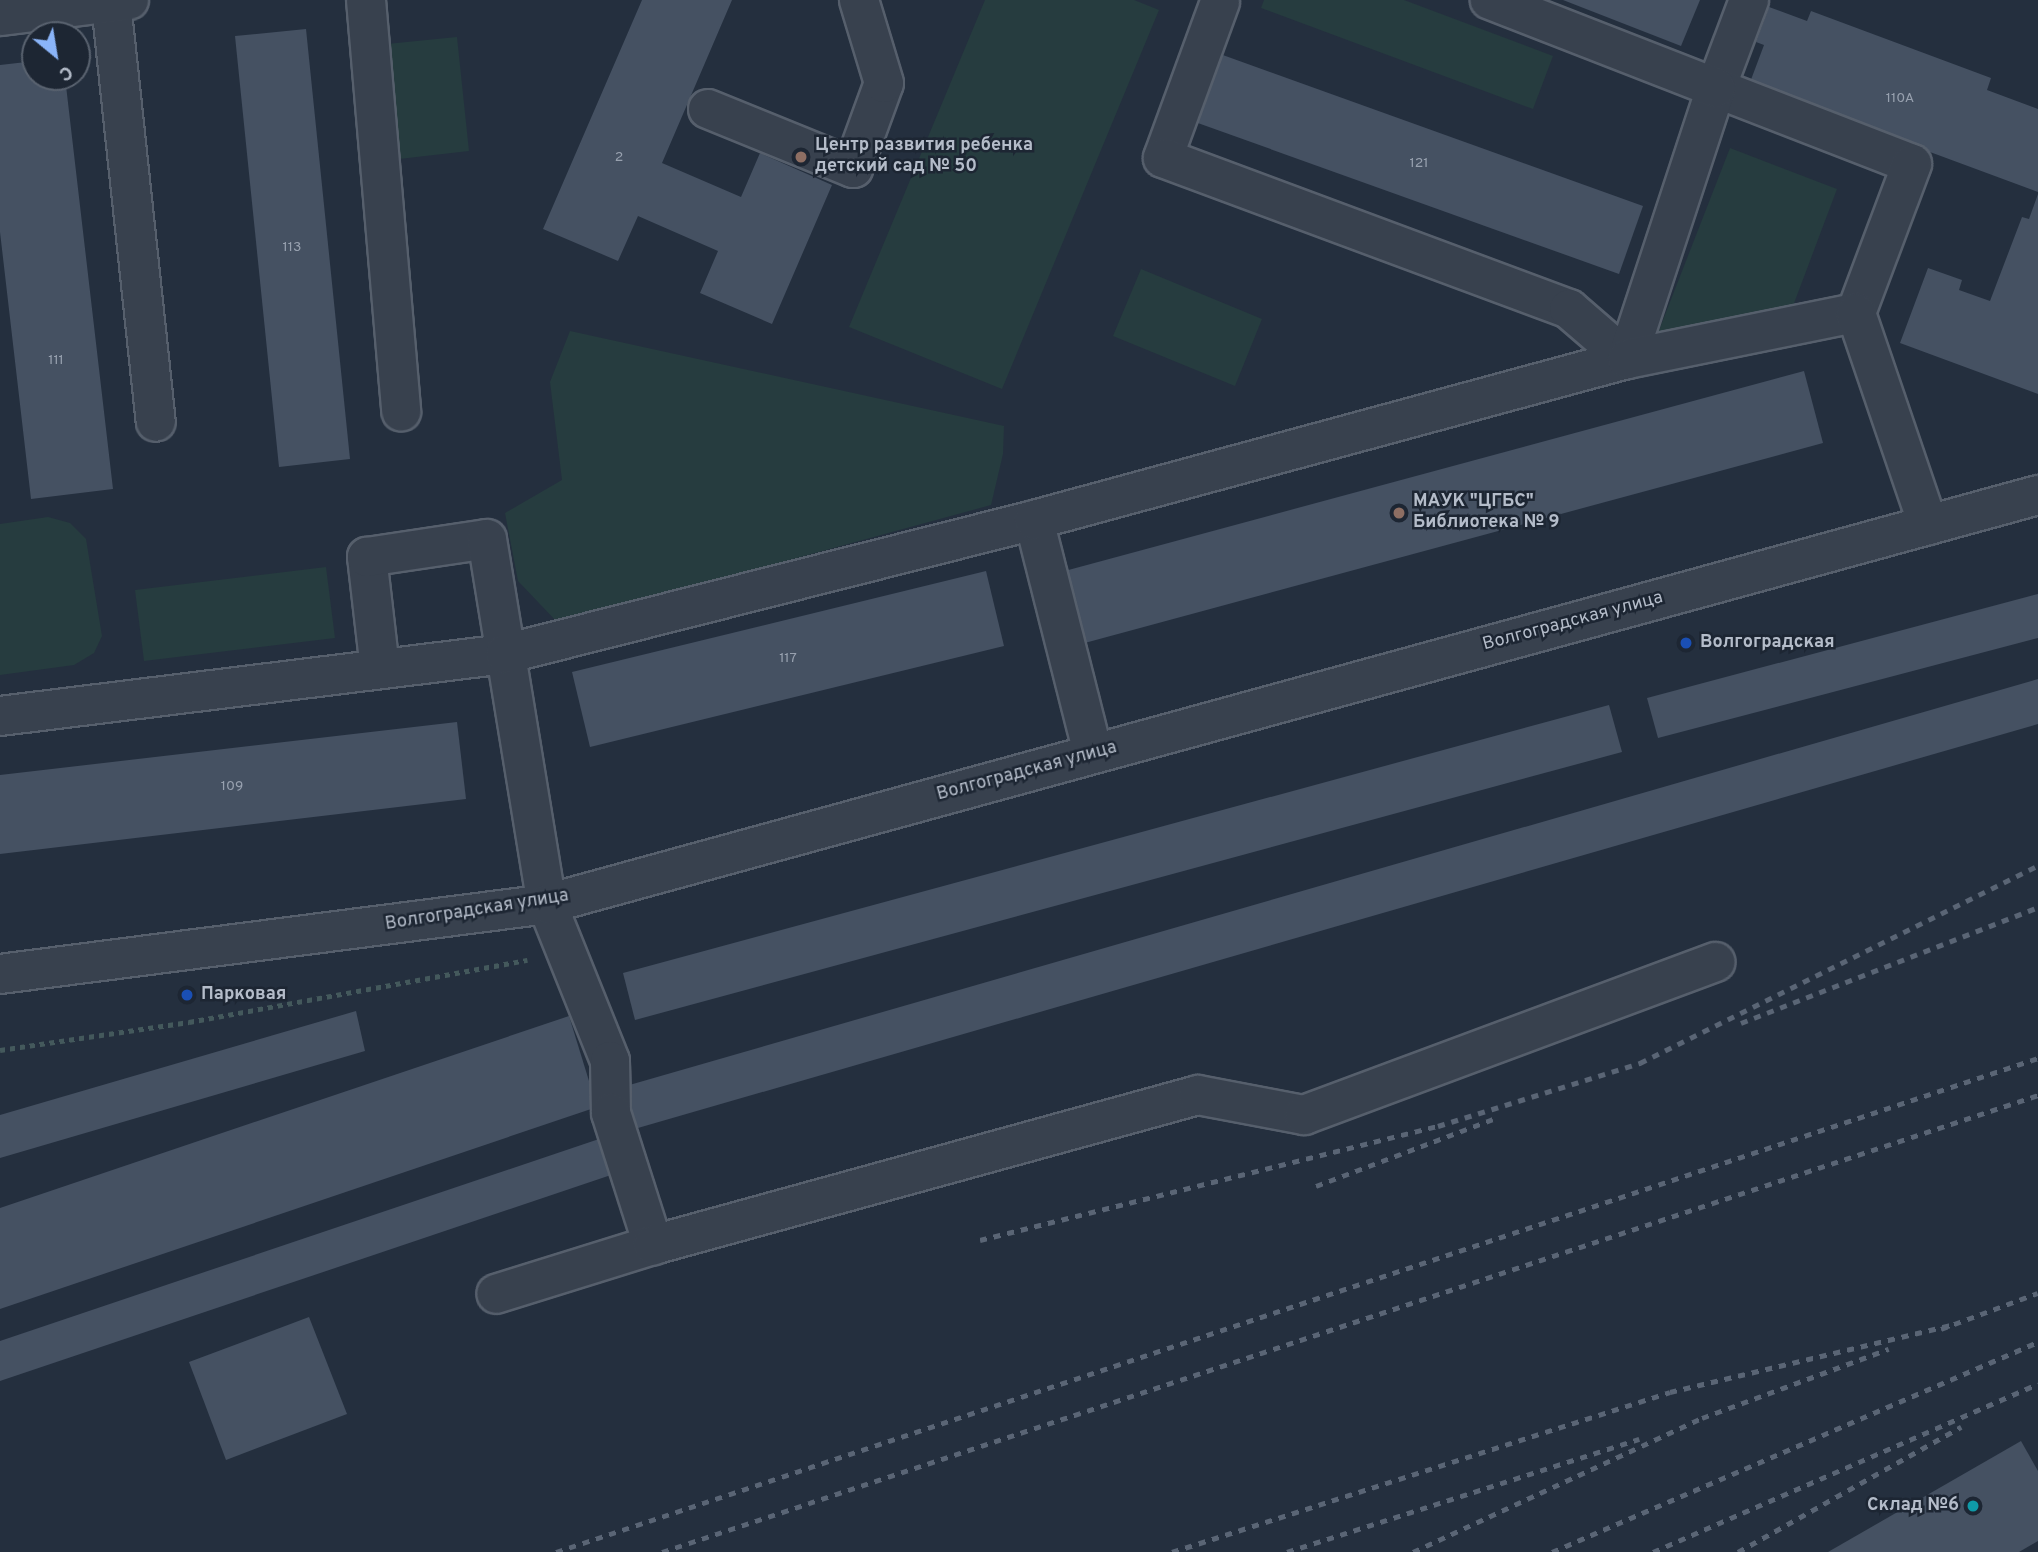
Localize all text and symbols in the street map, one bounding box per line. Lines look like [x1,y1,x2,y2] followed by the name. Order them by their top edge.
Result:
[21,21,91,91] north arrow
[54,59,77,86] text: С
[1886,91,1914,107] house number: 110А
[815,136,1033,178] place label: Центр развития ребенка детский сад № 50
[793,149,809,165] marker: Центр развития ребенка детский сад № 50
[615,150,623,166] house number: 2
[1409,156,1429,172] house number: 121
[283,240,301,256] house number: 113
[48,353,64,369] house number: 111
[1413,492,1560,534] place label: МАУК "ЦГБС" Библиотека № 9
[1391,505,1407,521] marker: МАУК "ЦГБС" Библиотека № 9
[1481,588,1665,656] street label: Волгоградская улица
[1700,632,1835,654] place label: Волгоградская
[1678,635,1694,651] marker: Волгоградская
[779,651,797,667] house number: 117
[935,738,1119,806] street label: Волгоградская улица
[221,779,243,795] house number: 109
[384,886,570,936] street label: Волгоградская улица
[201,984,286,1006] place label: Парковая
[179,987,195,1003] marker: Парковая
[1867,1495,1959,1517] place label: Склад №6
[1965,1498,1981,1514] marker: Склад №6

